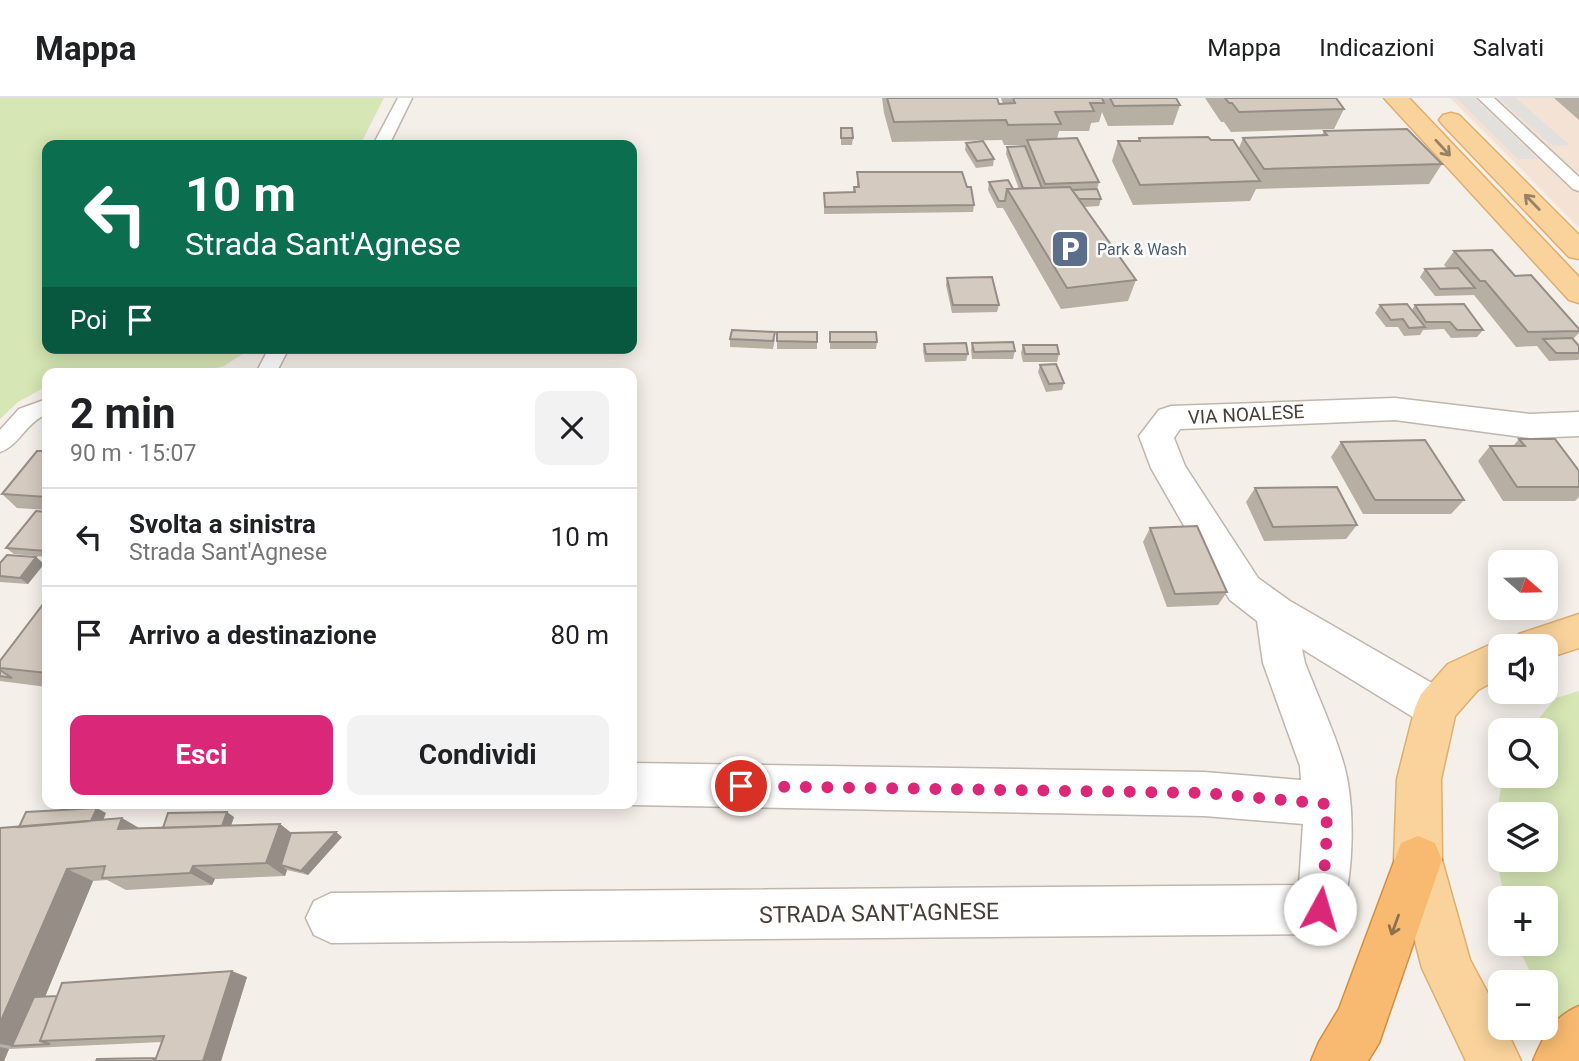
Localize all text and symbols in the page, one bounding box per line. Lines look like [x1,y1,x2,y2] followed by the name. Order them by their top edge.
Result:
[35,29,136,68] text: Mappa
[1207,34,1281,62] text: Mappa
[1319,34,1435,62] text: Indicazioni
[1473,34,1544,62] text: Salvati
[1434,139,1451,156] one-way arrow
[185,166,296,223] text: 10 m
[70,168,161,259] icon: left
[1523,194,1540,211] one-way arrow
[185,225,461,263] text: Strada Sant'Agnese
[1049,228,1091,270] parking icon: Park & Wash
[1097,240,1187,259] place label: Park & Wash
[121,301,159,339] icon: arrive
[70,305,107,335] text: Poi
[70,389,176,438] text: 2 min
[535,391,609,465] button: close
[1187,400,1305,429] street label: VIA NOALESE
[70,440,196,467] text: 90 m · 15:07
[129,509,316,539] text: Svolta a sinistra
[70,518,108,556] icon: left
[551,522,609,552] text: 10 m
[129,539,327,566] text: Strada Sant'Agnese
[1488,550,1558,620] north arrow
[1488,550,1558,1040] map controls
[70,616,108,654] icon: arrive
[129,620,376,650] text: Arrivo a destinazione
[551,620,609,650] text: 80 m
[1488,634,1558,704] button: sound
[70,715,333,795] button: Esci
[347,715,609,795] button: Condividi
[1488,718,1558,788] button: search
[711,756,771,816] pin
[722,767,760,805] icon: arrive
[1488,802,1558,872] button: layers
[1283,872,1357,946] position arrow
[1488,886,1558,956] button: +
[759,898,999,929] street label: STRADA SANT'AGNESE
[1388,913,1400,935] one-way arrow
[1488,970,1558,1040] button: −

